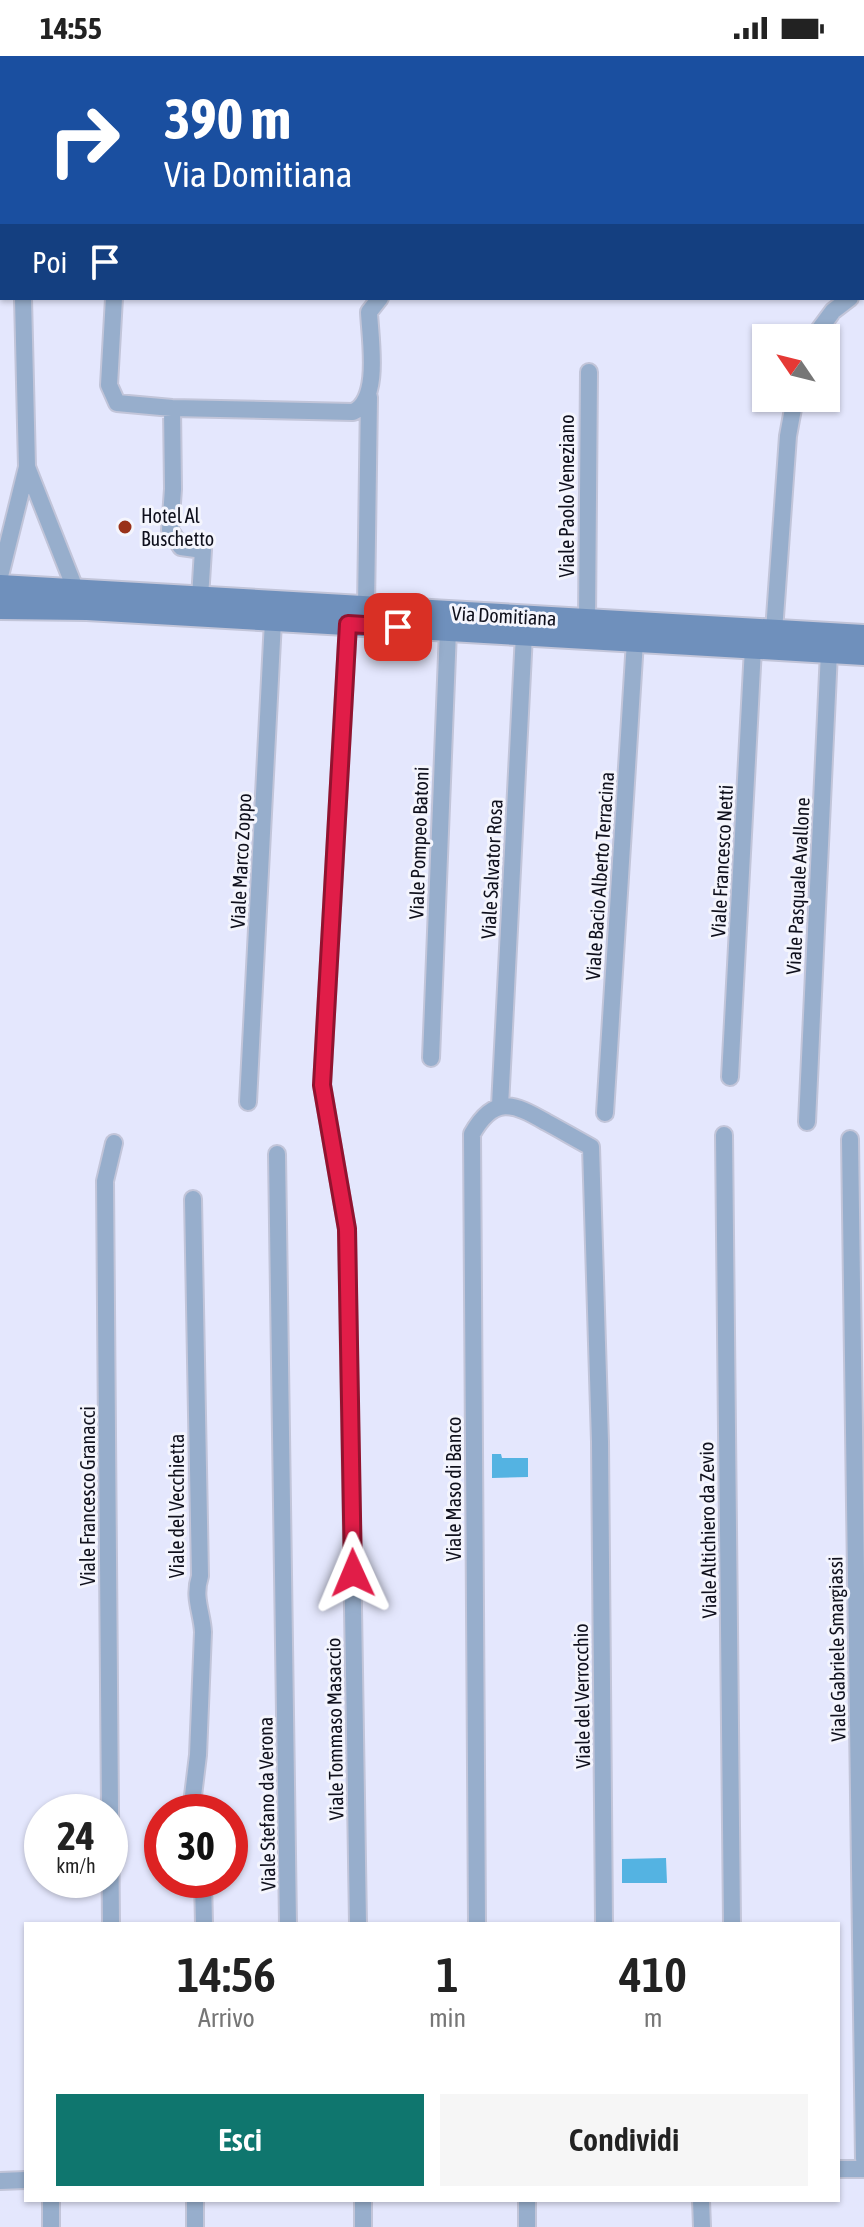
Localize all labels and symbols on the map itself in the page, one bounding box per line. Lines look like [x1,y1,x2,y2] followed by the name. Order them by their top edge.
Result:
[752,324,840,412] north arrow
[555,414,578,578] street label: Viale Paolo Veneziano
[141,504,214,550] place label: Hotel Al Buschetto
[116,518,134,536] marker: Hotel Al Buschetto
[364,593,432,661] pin
[451,601,557,630] street label: Via Domitiana
[404,766,433,920] street label: Viale Pompeo Batoni
[581,771,618,981] street label: Viale Bacio Alberto Terracina
[706,784,737,938] street label: Viale Francesco Netti
[225,793,256,929] street label: Viale Marco Zoppo
[781,797,814,975] street label: Viale Pasquale Avallone
[476,798,507,940] street label: Viale Salvator Rosa
[76,1406,99,1586] street label: Viale Francesco Granacci
[442,1417,465,1561] street label: Viale Maso di Banco
[165,1434,188,1578] street label: Viale del Vecchietta
[694,1442,721,1618] street label: Viale Altichiero da Zevio
[311,1531,395,1615] position arrow
[823,1556,850,1742] street label: Viale Gabriele Smargiassi
[569,1623,594,1769] street label: Viale del Verrocchio
[321,1637,348,1821] street label: Viale Tommaso Masaccio
[253,1717,280,1891] street label: Viale Stefano da Verona
[144,1794,248,1898] speed limit sign: 30

